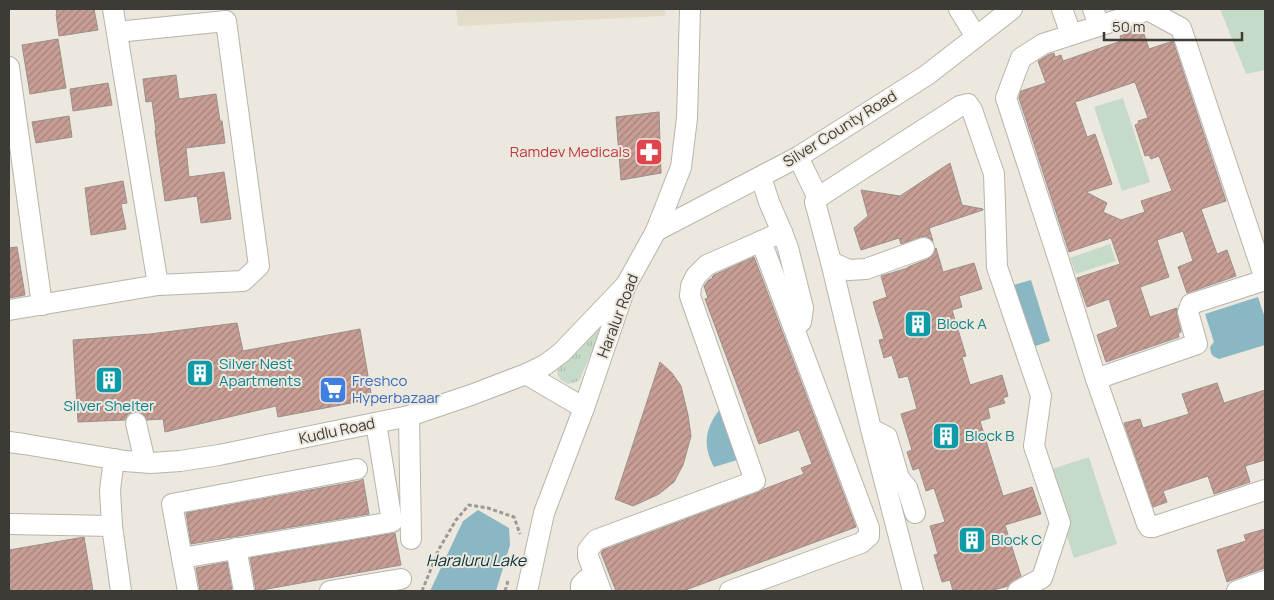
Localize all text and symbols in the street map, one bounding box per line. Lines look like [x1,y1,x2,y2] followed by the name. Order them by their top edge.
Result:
[1104,10,1242,42] scale bar
[1112,16,1146,37] text: 50 m
[779,85,901,172] street label: Silver County Road
[634,137,664,167] pharmacy icon: Ramdev Medicals
[510,141,630,162] place label: Ramdev Medicals
[592,271,643,361] street label: Haralur Road
[903,309,933,339] building icon: Block A
[937,313,987,334] place label: Block A
[219,353,301,391] place label: Silver Nest Apartments
[185,358,215,388] building icon: Silver Nest Apartments
[94,365,124,395] building icon: Silver Shelter
[352,370,441,408] place label: Freshco Hyperbazaar
[318,375,348,405] supermarket icon: Freshco Hyperbazaar
[63,395,155,416] place label: Silver Shelter
[297,412,377,449] street label: Kudlu Road
[931,421,961,451] building icon: Block B
[965,425,1015,446] place label: Block B
[957,525,987,555] building icon: Block C
[991,529,1042,550] place label: Block C
[426,549,528,571] water label: Haraluru Lake

